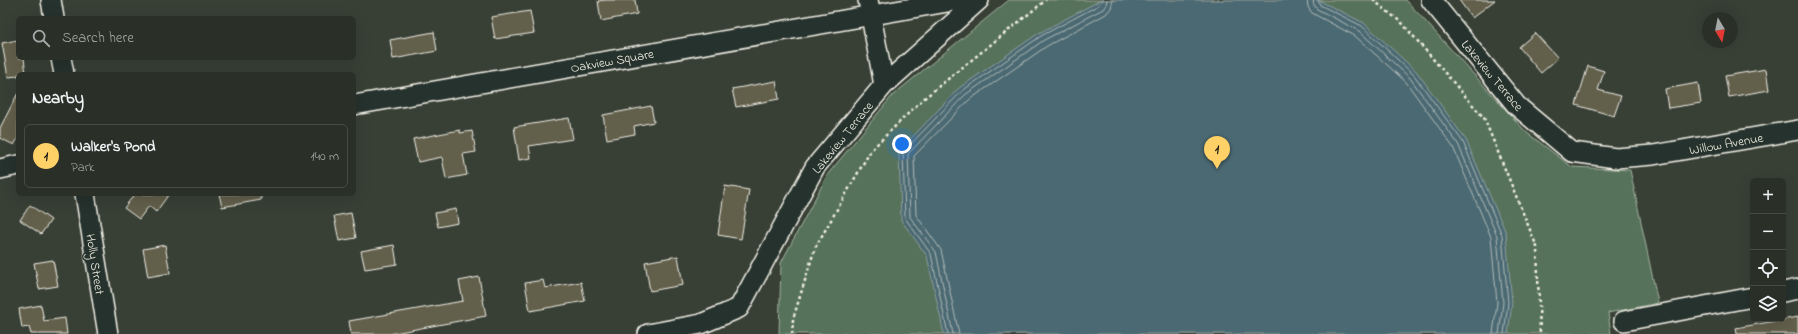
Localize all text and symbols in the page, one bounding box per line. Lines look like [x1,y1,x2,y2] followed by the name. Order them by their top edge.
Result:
[1702,12,1738,48] north arrow
[16,16,356,60] search box
[30,27,52,49] icon: search
[62,27,134,49] text: Search here
[1456,36,1528,116] street label: Lakeview Terrace
[569,45,656,78] street label: Oakview Square
[32,86,84,111] text: Nearby
[808,98,878,178] street label: Lakeview Terrace
[1688,129,1765,160] street label: Willow Avenue
[892,134,912,154] your location
[71,136,156,158] text: Walker's Pond
[1204,136,1230,169] pin: 1
[44,147,48,166] text: 1
[311,147,339,166] text: 140 m
[71,158,95,177] text: Park
[1750,178,1786,322] map controls
[1750,178,1786,214] button: +
[1750,214,1786,250] button: −
[79,232,109,297] street label: Holly Street
[1750,250,1786,286] button: locate
[1750,286,1786,322] button: layers

